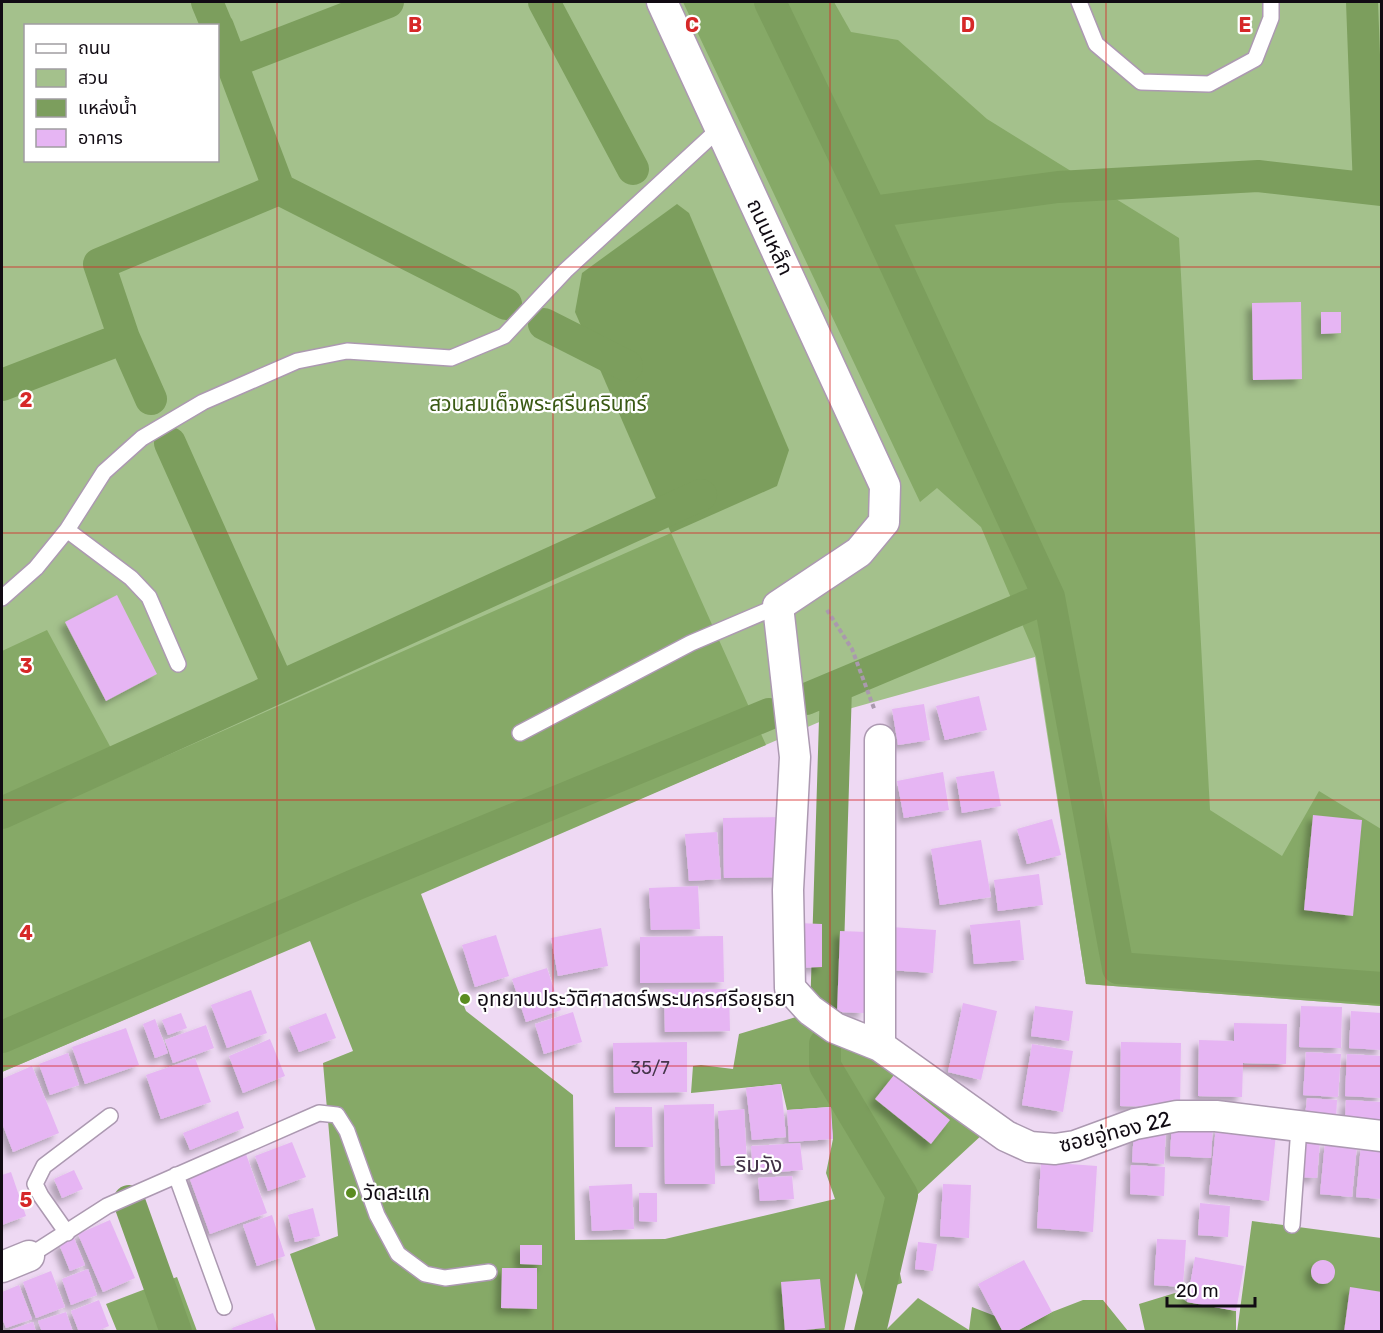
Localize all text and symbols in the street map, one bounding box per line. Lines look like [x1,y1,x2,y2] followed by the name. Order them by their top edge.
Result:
[408,13,422,37] text: B
[685,13,699,37] text: C
[961,13,975,37] text: D
[1239,13,1251,37] text: E
[24,24,219,162] legend
[78,37,111,59] text: ถนน
[78,67,108,89] text: สวน
[78,95,137,119] text: แหล่งน้ำ
[78,127,123,149] text: อาคาร
[742,195,799,279] street label: ถนนเหล็ก
[20,388,33,412] text: 2
[429,391,648,416] park label: สวนสมเด็จพระศรีนครินทร์
[19,654,33,678] text: 3
[19,921,33,945] text: 4
[477,986,795,1012] place label: อุทยานประวัติศาสตร์พระนครศรีอยุธยา
[458,992,472,1006] marker: อุทยานประวัติศาสตร์พระนครศรีอยุธยา
[630,1057,670,1079] house number: 35/7
[1056,1106,1174,1158] street label: ซอยอู่ทอง 22
[735,1151,782,1178] district label: ริมวัง
[363,1180,430,1205] place label: วัดสะแก
[344,1186,358,1200] marker: วัดสะแก
[20,1188,33,1212] text: 5
[1167,1270,1256,1308] scale bar
[1176,1280,1218,1302] text: 20 m

